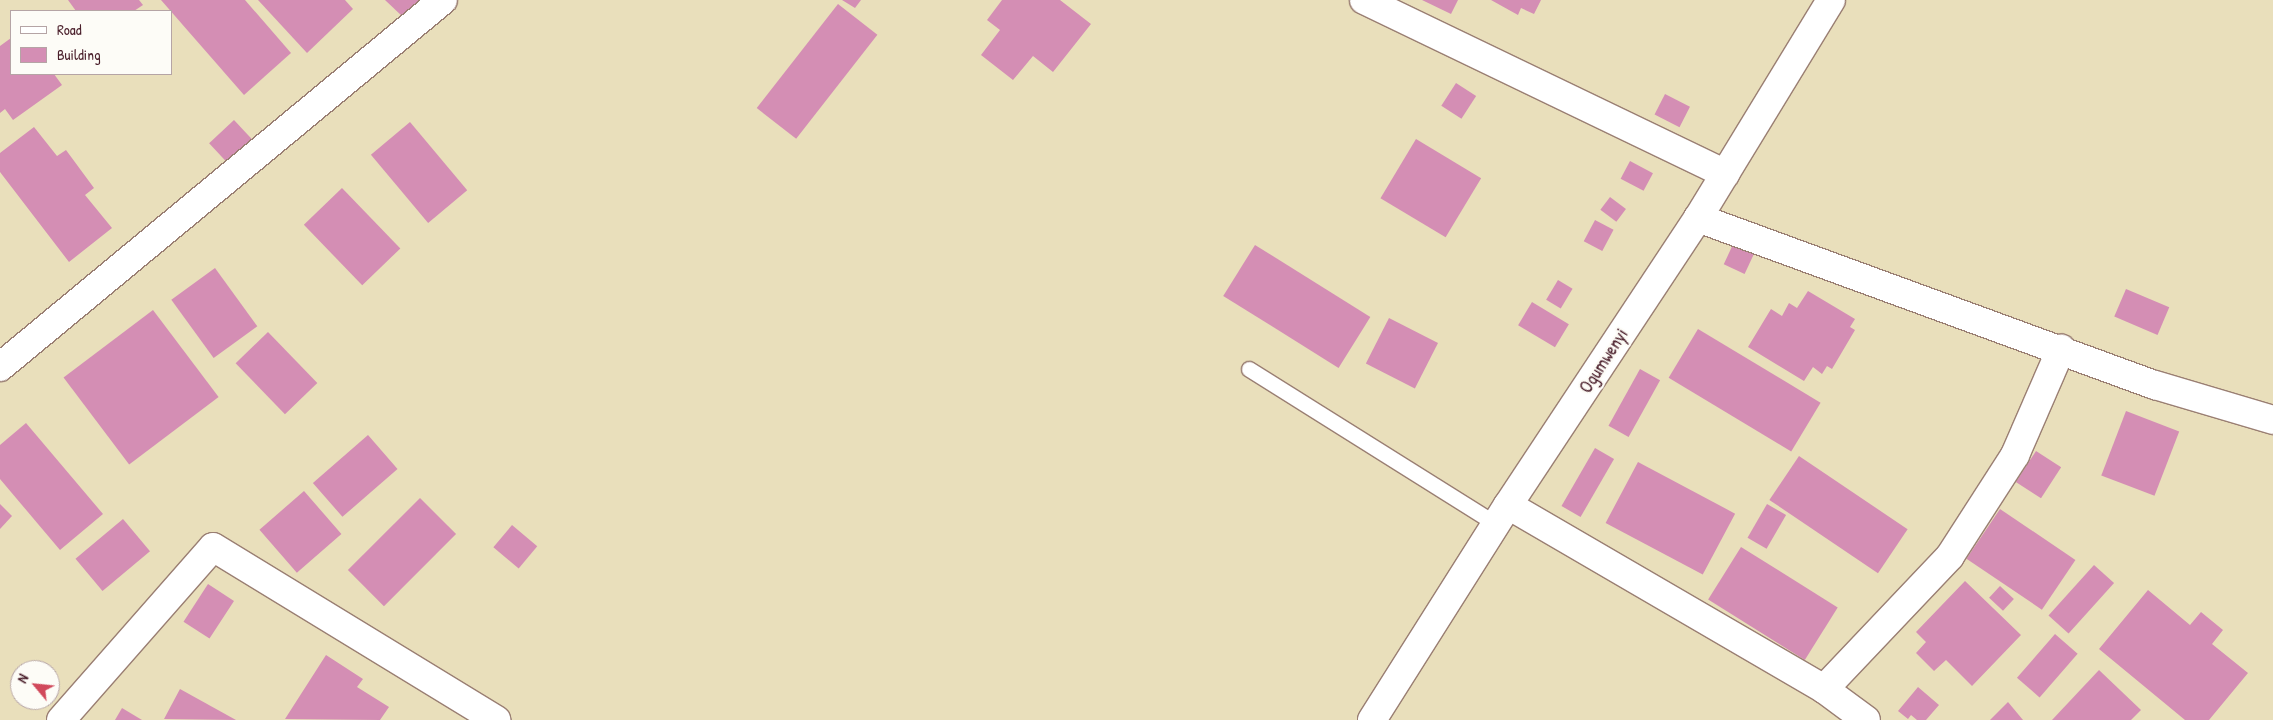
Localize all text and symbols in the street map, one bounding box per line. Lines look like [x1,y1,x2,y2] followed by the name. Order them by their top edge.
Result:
[10,10,172,75] legend
[57,19,82,40] text: Road
[57,44,101,65] text: Building
[1575,325,1633,397] street label: Ogumwenyi
[10,660,60,710] north arrow
[12,670,32,686] text: N

